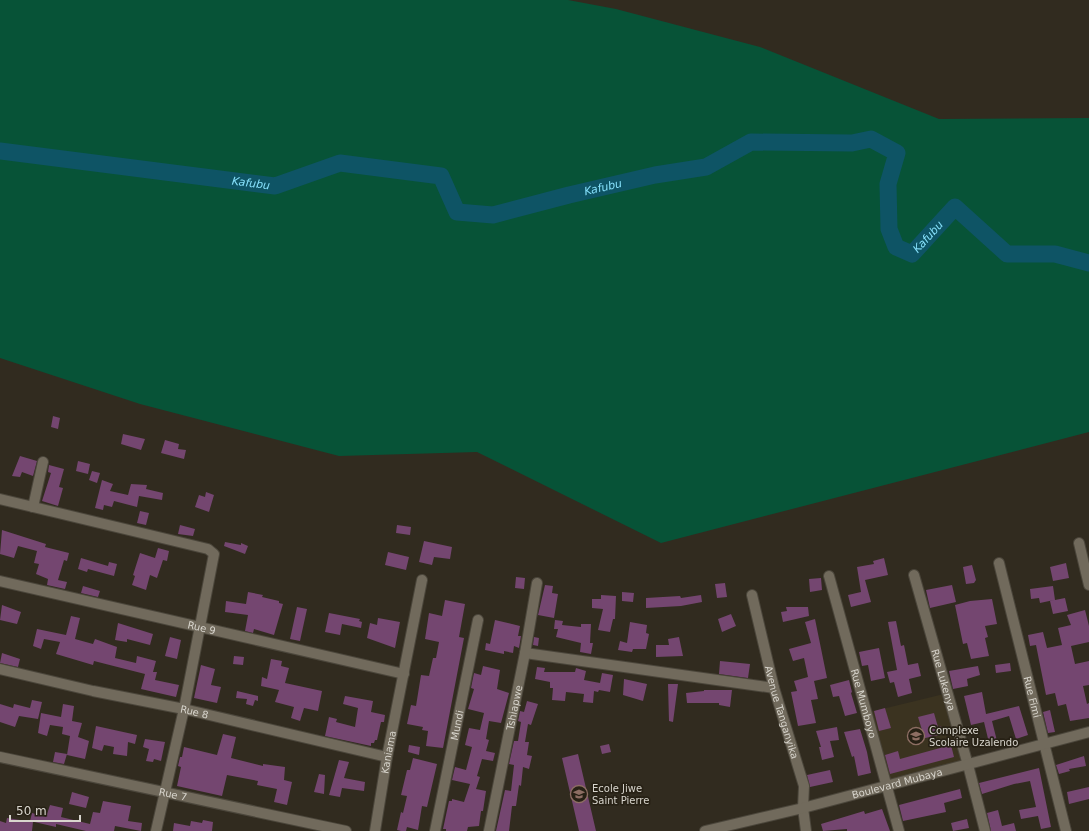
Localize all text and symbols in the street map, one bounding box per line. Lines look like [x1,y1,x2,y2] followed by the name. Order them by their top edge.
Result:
[231,174,271,192] water label: Kafubu
[583,176,623,198] water label: Kafubu
[910,218,946,255] water label: Kafubu
[187,619,217,636] street label: Rue 9
[930,648,958,712] street label: Rue Lukenya
[763,664,801,760] street label: Avenue Tanganyika
[849,667,879,739] street label: Rue Mumboyo
[1022,675,1043,719] street label: Rue Fimi
[504,684,524,732] street label: Tshiapwe
[179,703,210,720] street label: Rue 8
[448,709,465,741] street label: Mundi
[929,725,1018,748] place label: Complexe Scolaire Uzalendo
[906,726,926,746] school or university icon: Complexe Scolaire Uzalendo
[379,730,398,774] street label: Kaniama
[851,766,944,800] street label: Boulevard Mubaya
[592,783,649,806] place label: Ecole Jiwe Saint Pierre
[569,784,589,804] school or university icon: Ecole Jiwe Saint Pierre
[158,786,188,802] street label: Rue 7
[10,797,80,823] scale bar
[16,804,47,818] text: 50 m

